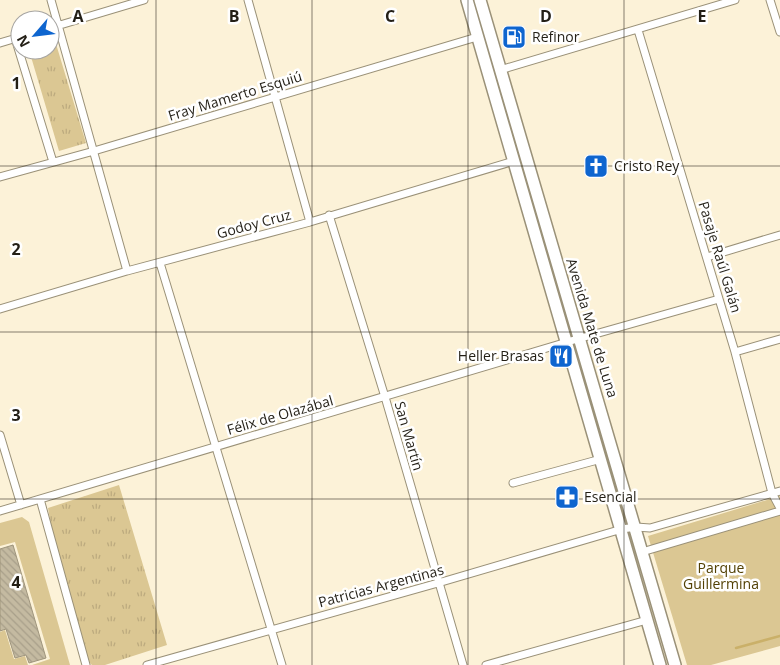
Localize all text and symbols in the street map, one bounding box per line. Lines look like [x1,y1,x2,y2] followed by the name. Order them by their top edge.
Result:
[72,5,84,27] text: A
[229,5,239,27] text: B
[385,5,395,27] text: C
[540,5,552,27] text: D
[698,5,707,27] text: E
[10,10,60,60] north arrow
[501,24,527,50] fuel station icon: Refinor
[532,27,580,46] place label: Refinor
[12,32,34,51] text: N
[166,66,304,125] street label: Fray Mamerto Esquiú
[11,72,21,94] text: 1
[583,153,609,179] church icon: Cristo Rey
[614,156,680,175] place label: Cristo Rey
[694,199,746,315] street label: Pasaje Raúl Galán
[215,204,293,243] street label: Godoy Cruz
[11,238,21,260] text: 2
[562,256,623,400] street label: Avenida Mate de Luna
[548,343,574,369] restaurant icon: Heller Brasas
[458,346,544,365] place label: Heller Brasas
[225,390,335,439] street label: Félix de Olazábal
[391,399,428,473] street label: San Martín
[11,404,21,426] text: 3
[554,484,580,510] pharmacy icon: Esencial
[584,487,636,506] place label: Esencial
[683,558,759,593] park label: Parque Guillermina
[316,560,446,611] street label: Patricias Argentinas
[11,571,21,593] text: 4

